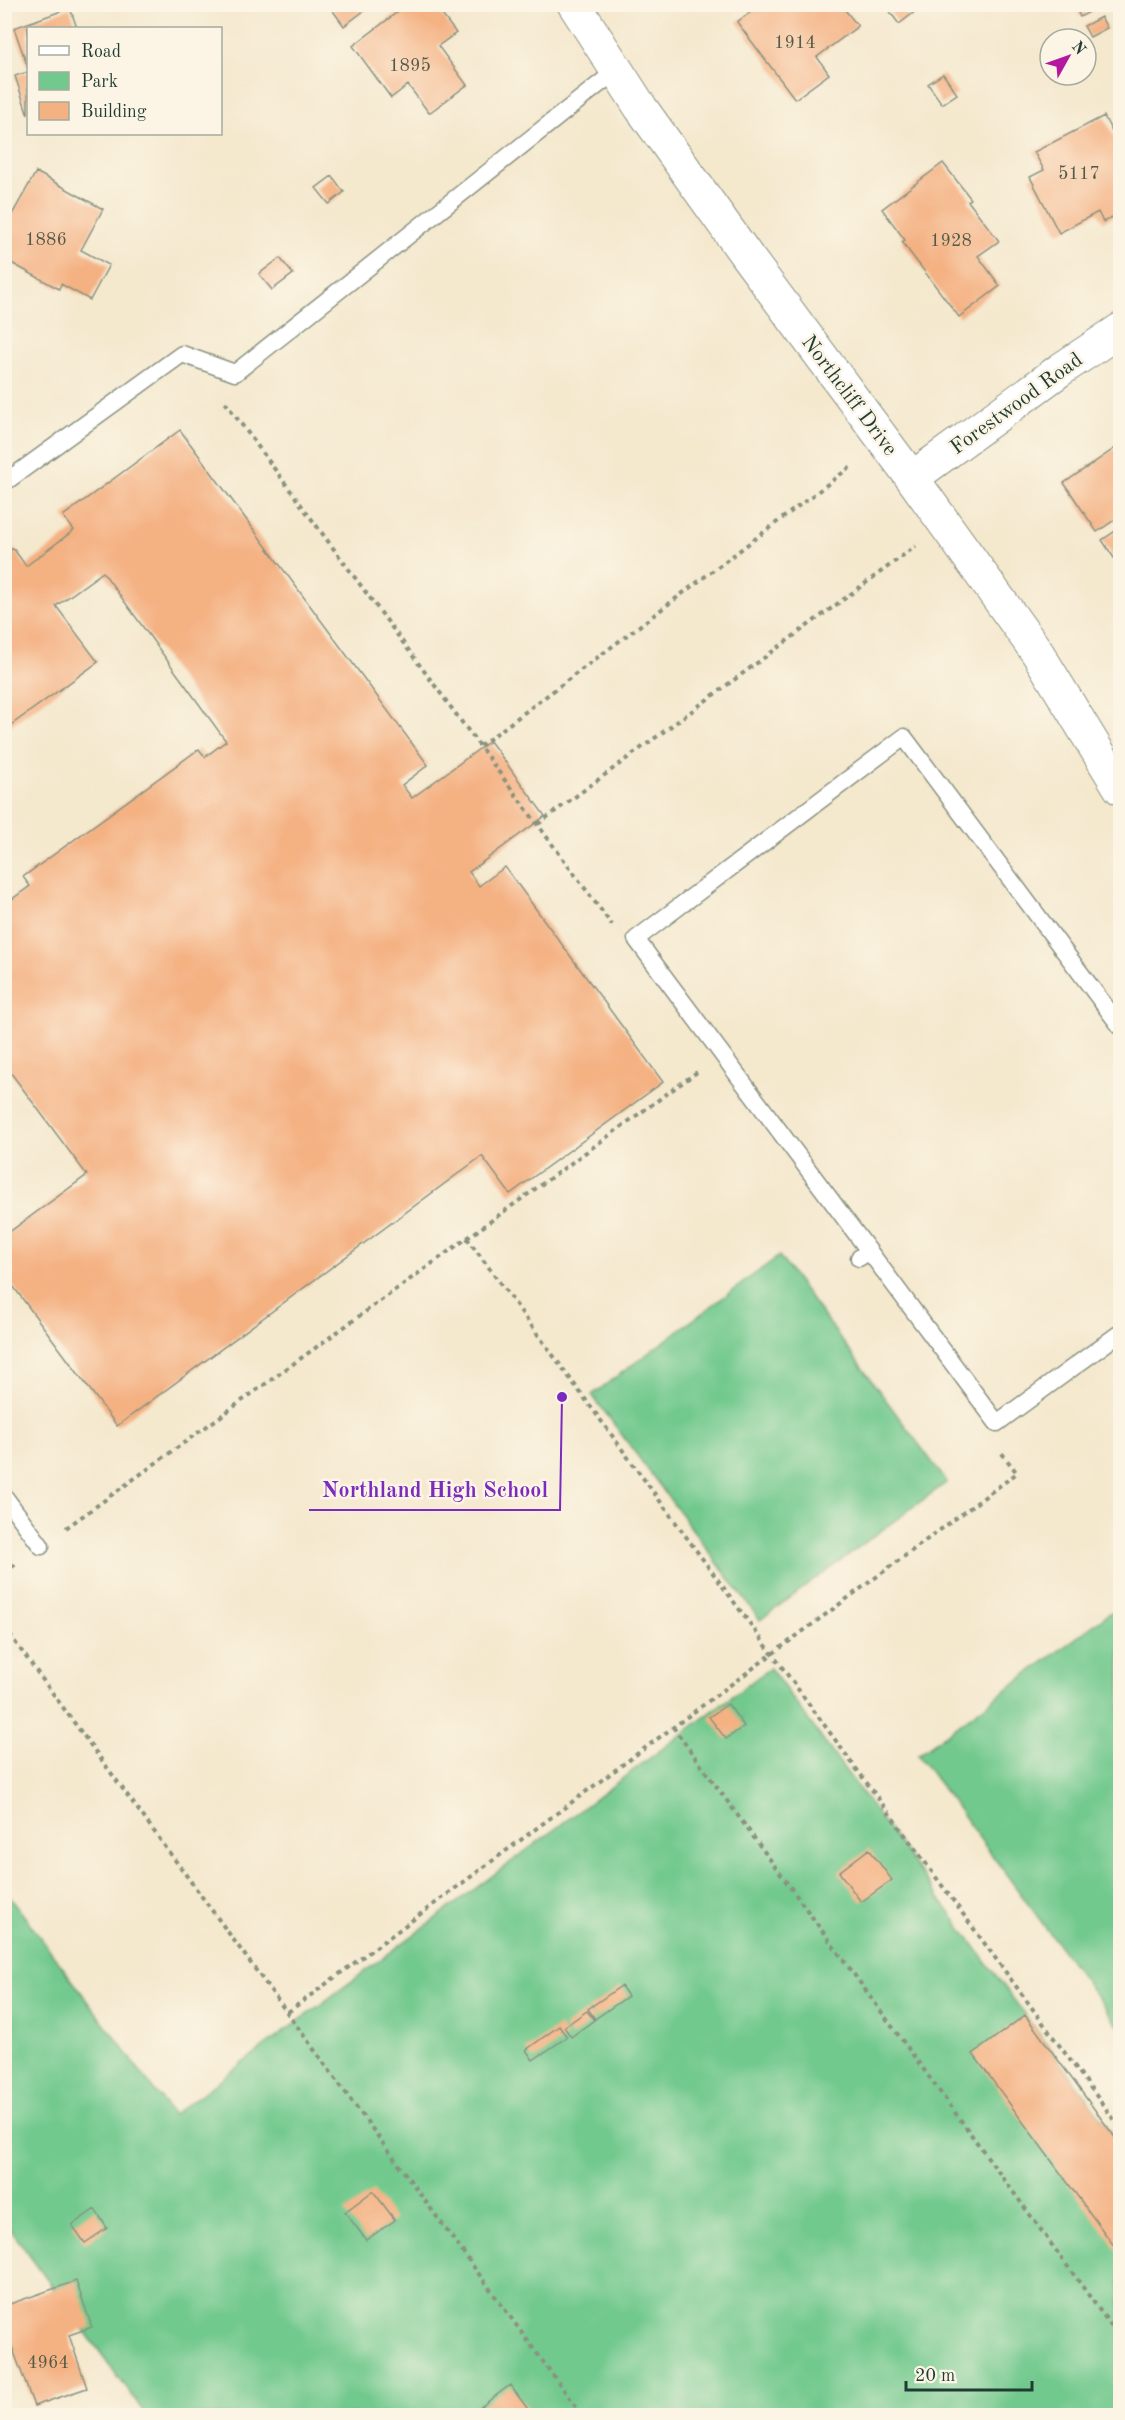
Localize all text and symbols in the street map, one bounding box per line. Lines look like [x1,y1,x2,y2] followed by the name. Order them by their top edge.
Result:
[27,27,222,135] legend
[1038,27,1098,87] north arrow
[774,34,816,52] house number: 1914
[1068,39,1089,59] text: N
[81,43,121,61] text: Road
[389,57,431,75] house number: 1895
[81,73,118,91] text: Park
[81,103,147,121] text: Building
[1058,165,1100,183] house number: 5117
[25,231,67,249] house number: 1886
[930,232,972,250] house number: 1928
[797,332,901,460] street label: Northcliff Drive
[947,349,1087,459] street label: Forestwood Road
[309,1470,560,1510] callout: Northland High School
[322,1480,548,1502] text: Northland High School
[27,2354,69,2372] house number: 4964
[906,2354,1032,2392] scale bar
[915,2367,955,2385] text: 20 m

